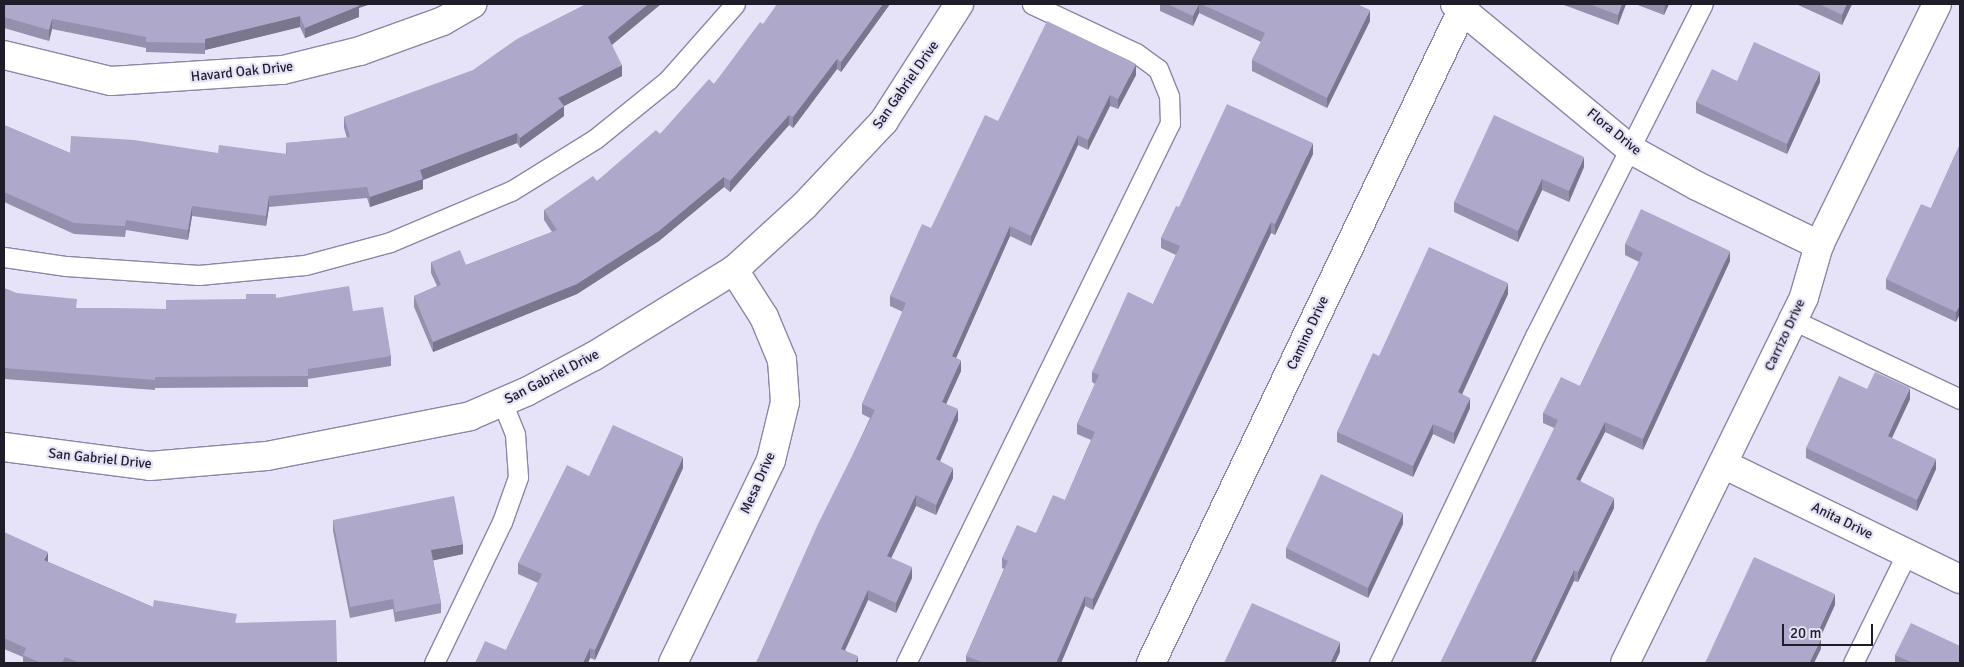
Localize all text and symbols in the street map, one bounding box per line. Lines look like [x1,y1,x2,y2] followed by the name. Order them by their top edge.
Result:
[869,38,943,132] street label: San Gabriel Drive
[190,58,294,86] street label: Havard Oak Drive
[1583,105,1645,159] street label: Flora Drive
[1284,293,1332,373] street label: Camino Drive
[1761,296,1809,374] street label: Carrizo Drive
[502,346,602,408] street label: San Gabriel Drive
[48,445,152,473] street label: San Gabriel Drive
[737,449,779,517] street label: Mesa Drive
[1809,499,1875,543] street label: Anita Drive
[1784,614,1875,646] scale bar
[1790,624,1821,642] text: 20 m

